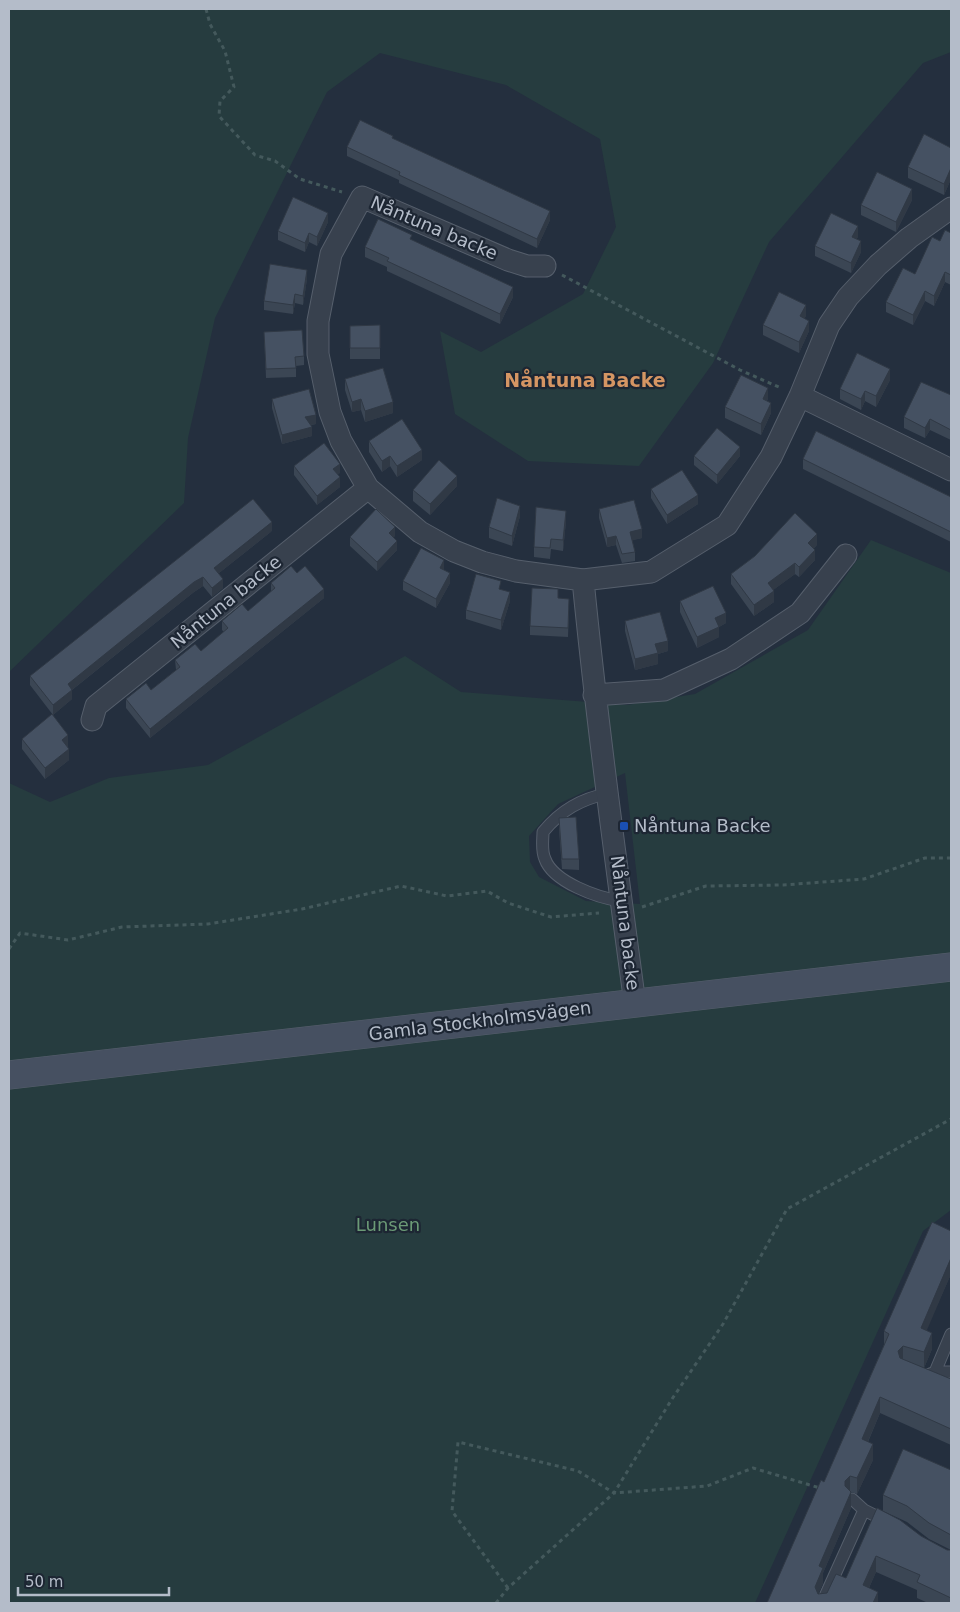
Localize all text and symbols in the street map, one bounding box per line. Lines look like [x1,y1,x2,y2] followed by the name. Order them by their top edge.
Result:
[368,191,501,264] street label: Nåntuna backe
[504,368,666,391] district label: Nåntuna Backe
[166,551,285,652] street label: Nåntuna backe
[634,815,771,836] place label: Nåntuna Backe
[618,820,630,832] marker: Nåntuna Backe
[607,854,644,992] street label: Nåntuna backe
[367,996,592,1045] street label: Gamla Stockholmsvägen
[356,1214,420,1235] park label: Lunsen
[18,1564,169,1596] scale bar
[25,1573,63,1591] text: 50 m

